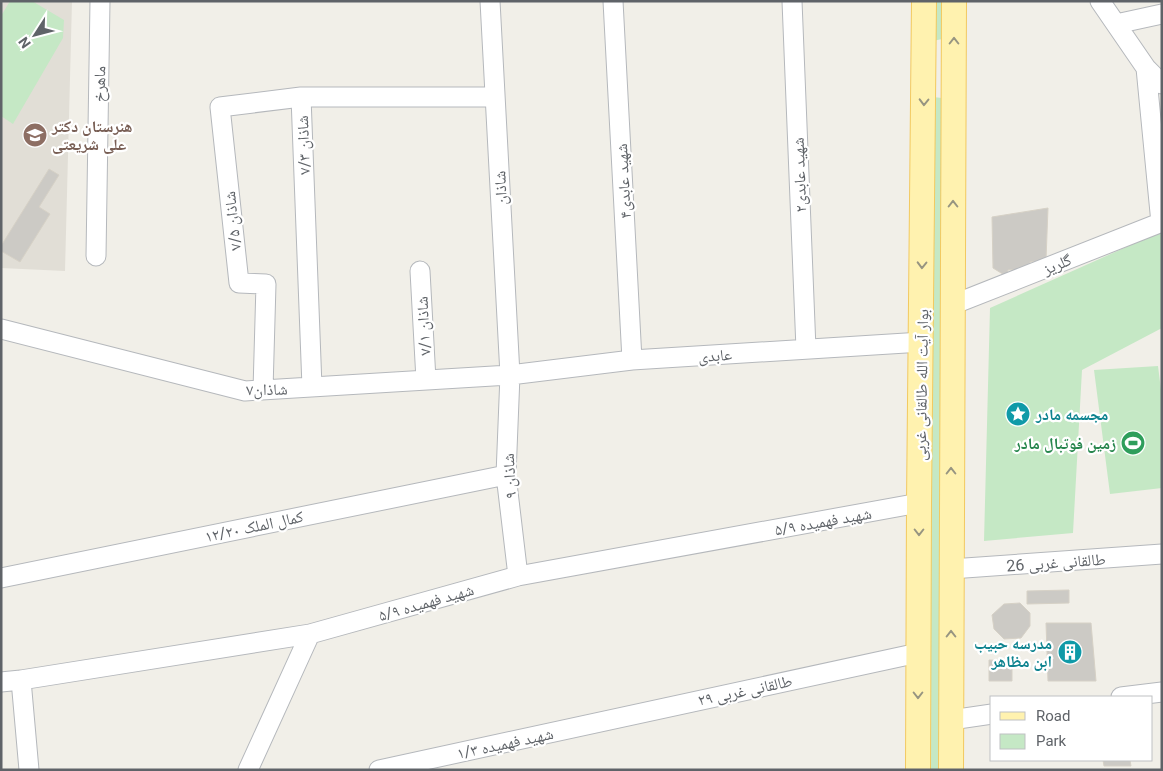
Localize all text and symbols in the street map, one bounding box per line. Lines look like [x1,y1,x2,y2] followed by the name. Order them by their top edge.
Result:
[10,10,60,60] north arrow
[15,34,34,51] text: N
[949,37,959,44] one-way arrow
[90,66,110,102] street label: ماهرخ
[919,99,929,107] one-way arrow
[293,115,315,175] street label: شاذان ۷/۳
[51,117,133,154] place label: هنرستان دکتر علی شریعتی
[22,122,48,148] school or university icon: هنرستان دکتر علی شریعتی
[789,137,811,213] street label: شهید عابدی۲
[612,143,636,219] street label: شهید عابدی۴
[490,170,512,206] street label: شاذان
[220,190,246,251] street label: شاذان ۷/۵
[948,199,958,207] one-way arrow
[1039,250,1075,279] street label: گلریز
[917,262,927,269] one-way arrow
[412,296,436,356] street label: شاذان ۷/۱
[911,309,933,461] street label: بوار آیت الله طالقانی غربی
[697,345,733,367] street label: عابدی
[246,380,288,400] street label: شاذان۷
[1005,401,1031,427] place icon: مجسمه مادر
[1035,405,1108,424] place label: مجسمه مادر
[1120,430,1146,456] sports icon: زمین فوتبال مادر
[1014,434,1116,453] place label: زمین فوتبال مادر
[499,453,521,499] street label: شاذان ۹
[946,467,956,474] one-way arrow
[773,504,873,539] street label: شهید فهمیده ۵/۹
[203,507,306,547] street label: کمال الملک ۱۲/۲۰
[914,529,924,537] one-way arrow
[1006,550,1106,576] street label: طالقانی غربی 26
[376,580,476,625] street label: شهید فهمیده ۵/۹
[946,629,956,637] one-way arrow
[974,634,1052,671] place label: مدرسه حبیب ابن مظاهر
[1057,639,1083,665] building icon: مدرسه حبیب ابن مظاهر
[696,671,794,711] street label: طالقانی غربی ۲۹
[913,692,923,699] one-way arrow
[990,696,1153,761] legend
[1036,707,1070,725] text: Road
[455,724,555,763] street label: شهید فهمیده ۱/۳
[1036,732,1067,750] text: Park

